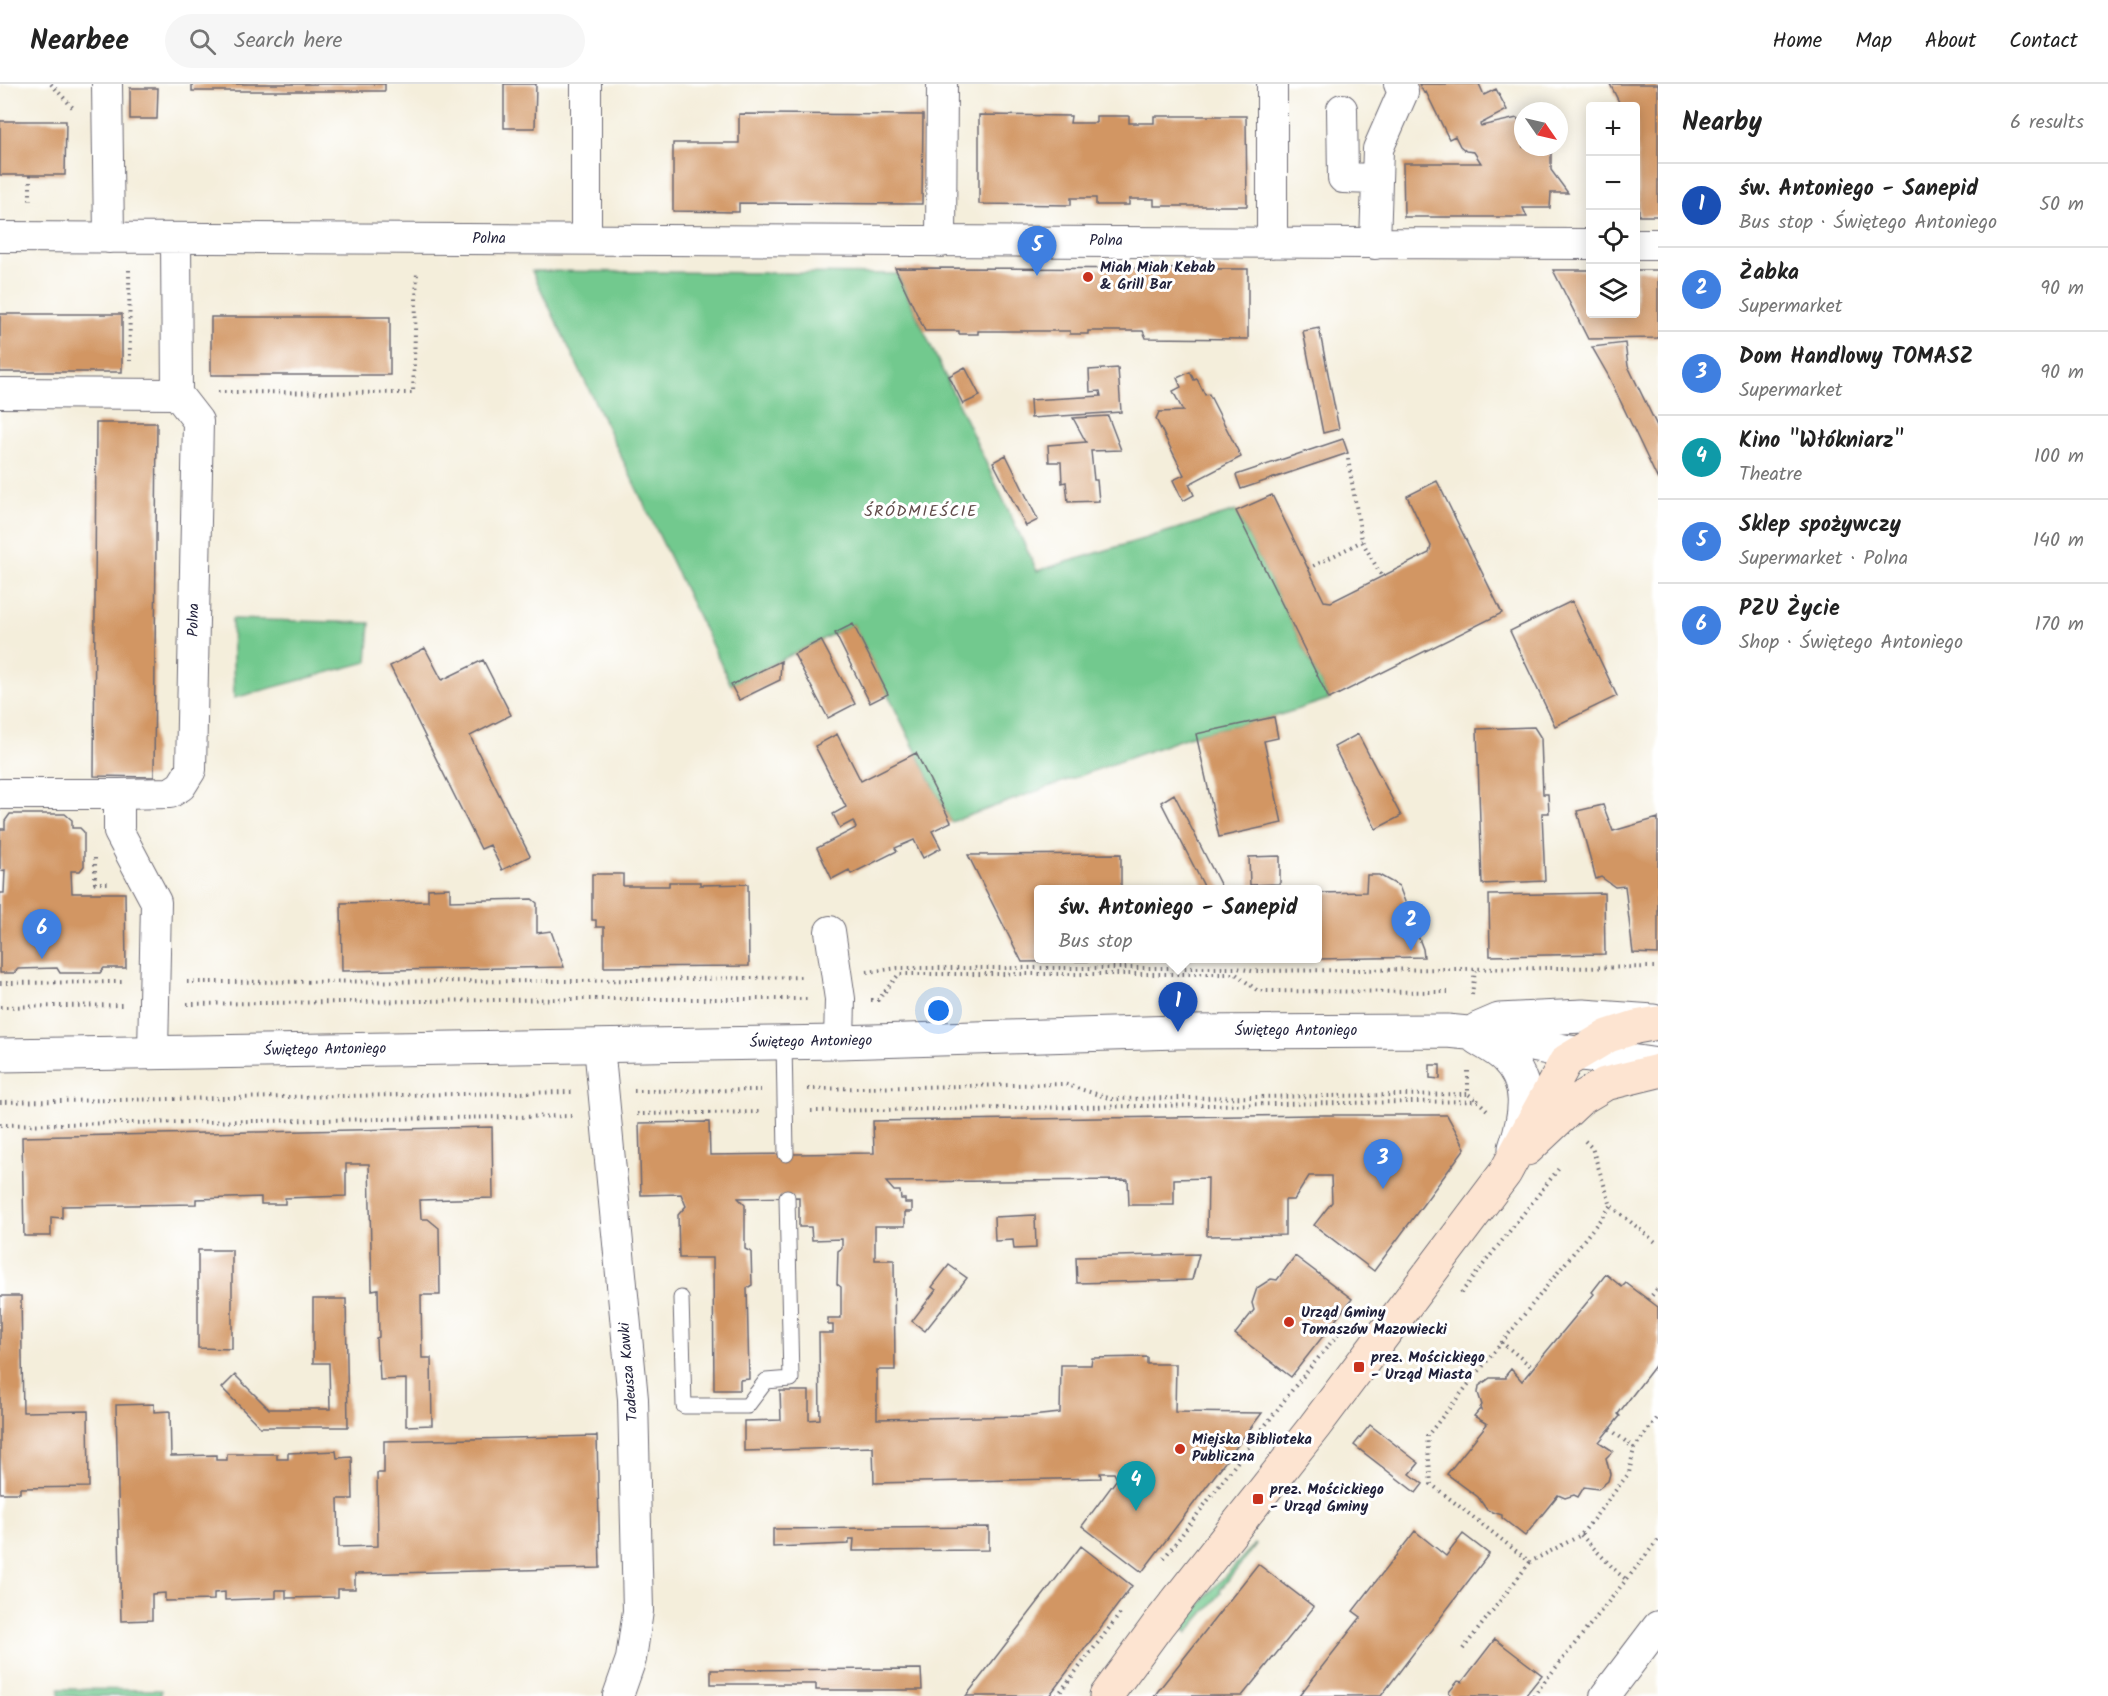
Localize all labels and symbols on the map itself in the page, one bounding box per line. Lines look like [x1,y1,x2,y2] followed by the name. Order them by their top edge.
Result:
[1514,102,1568,156] north arrow
[1018,226,1056,276] pin: 5
[472,227,506,251] street label: Polna
[1089,229,1123,253] street label: Polna
[1100,256,1216,297] place label: Miah Miah Kebab & Grill Bar
[1081,270,1095,284] marker: Miah Miah Kebab & Grill Bar
[864,499,978,524] district label: ŚRÓDMIEŚCIE
[182,603,206,637] street label: Polna
[1392,902,1430,951] pin: 2
[22,910,62,959] pin: 6
[1158,982,1198,1032] pin: 1
[924,996,953,1025] your location
[1235,1019,1357,1043] street label: Świętego Antoniego
[750,1029,873,1055] street label: Świętego Antoniego
[264,1037,387,1063] street label: Świętego Antoniego
[1364,1140,1402,1189] pin: 3
[1301,1301,1448,1342] place label: Urząd Gminy Tomaszów Mazowiecki
[1282,1315,1296,1329] marker: Urząd Gminy Tomaszów Mazowiecki
[613,1320,645,1422] street label: Tadeusza Kawki
[1370,1346,1485,1387] place label: prez. Mościckiego - Urząd Miasta
[1352,1360,1366,1374] marker: prez. Mościckiego - Urząd Miasta
[1192,1428,1312,1469] place label: Miejska Biblioteka Publiczna
[1173,1442,1187,1456] marker: Miejska Biblioteka Publiczna
[1116,1462,1156,1511] pin: 4
[1269,1478,1384,1519] place label: prez. Mościckiego - Urząd Gminy
[1251,1492,1265,1506] marker: prez. Mościckiego - Urząd Gminy

